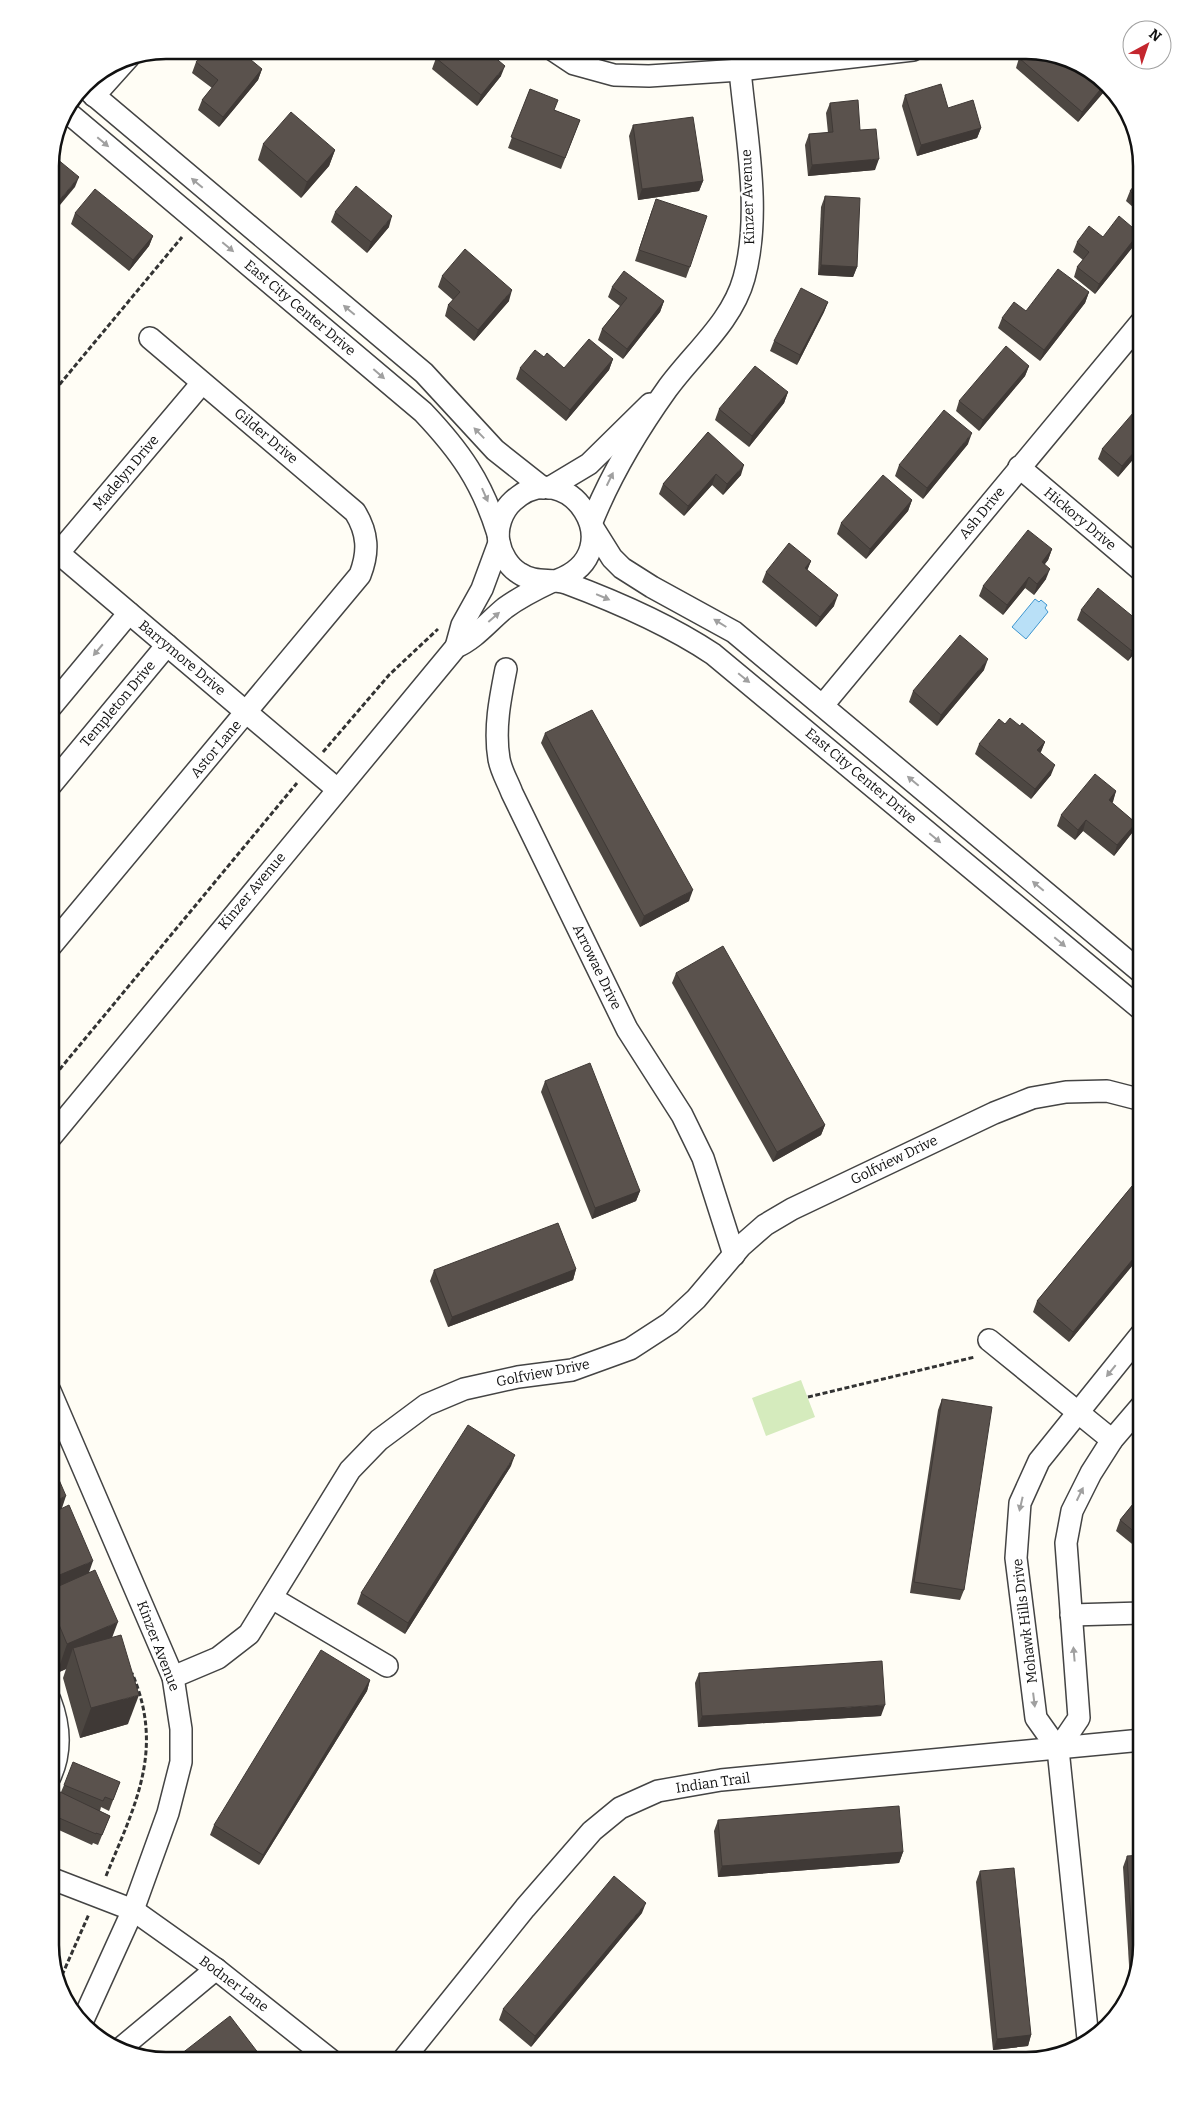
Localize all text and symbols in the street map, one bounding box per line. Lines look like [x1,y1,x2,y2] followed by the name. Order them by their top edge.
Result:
[1122,20,1172,70] north arrow
[1145,25,1165,46] text: N
[97,137,110,148] one-way arrow
[738,149,758,245] street label: Kinzer Avenue
[192,177,204,189] one-way arrow
[221,241,234,252] one-way arrow
[241,257,359,359] street label: East City Center Drive
[343,304,356,315] one-way arrow
[373,368,386,379] one-way arrow
[231,404,301,468] street label: Gilder Drive
[473,428,485,440] one-way arrow
[90,432,162,514] street label: Madelyn Drive
[606,472,614,487] one-way arrow
[955,484,1009,542] street label: Ash Drive
[1041,484,1119,554] street label: Hickory Drive
[481,488,489,502] one-way arrow
[596,593,611,601] one-way arrow
[488,612,501,623] one-way arrow
[135,617,229,699] street label: Barrymore Drive
[713,619,726,628] one-way arrow
[93,644,104,656] one-way arrow
[77,657,159,751] street label: Templeton Drive
[737,672,750,683] one-way arrow
[187,717,245,781] street label: Astor Lane
[802,725,920,827] street label: East City Center Drive
[907,776,920,787] one-way arrow
[929,833,942,844] one-way arrow
[215,849,289,933] street label: Kinzer Avenue
[1032,880,1045,891] one-way arrow
[569,922,625,1012] street label: Arrowae Drive
[1053,937,1066,948] one-way arrow
[848,1132,940,1188] street label: Golfview Drive
[495,1356,591,1390] street label: Golfview Drive
[1105,1364,1116,1377] one-way arrow
[1077,1487,1085,1501] one-way arrow
[1017,1497,1025,1512] one-way arrow
[1009,1558,1041,1684] street label: Mohawk Hills Drive
[133,1598,183,1694] street label: Kinzer Avenue
[1069,1646,1077,1662] one-way arrow
[1030,1692,1038,1708] one-way arrow
[675,1769,751,1797] street label: Indian Trail
[196,1952,272,2016] street label: Bodner Lane

